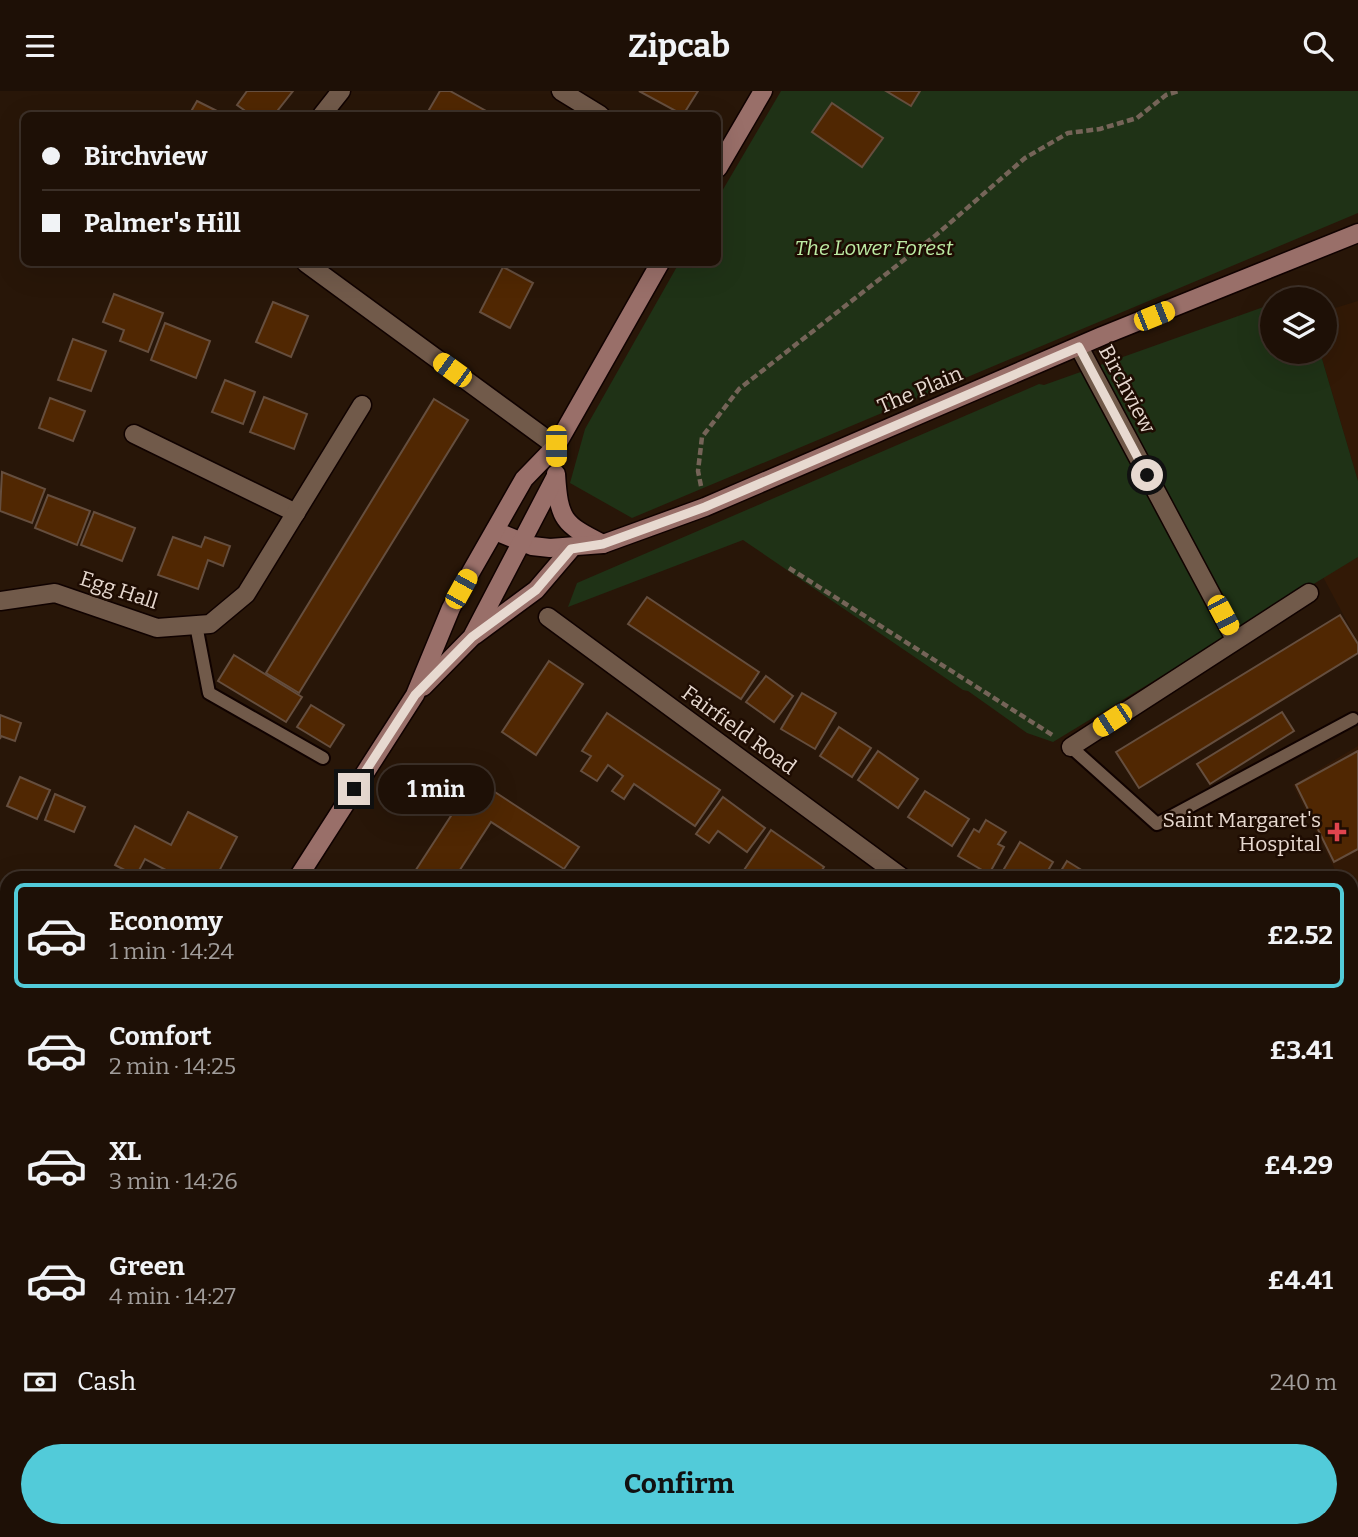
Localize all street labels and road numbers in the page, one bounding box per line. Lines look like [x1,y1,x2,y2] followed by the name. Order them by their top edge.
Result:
[1093,340,1161,438] street label: Birchview
[874,360,966,420] street label: The Plain
[77,565,161,615] street label: Egg Hall
[677,680,801,780] street label: Fairfield Road

